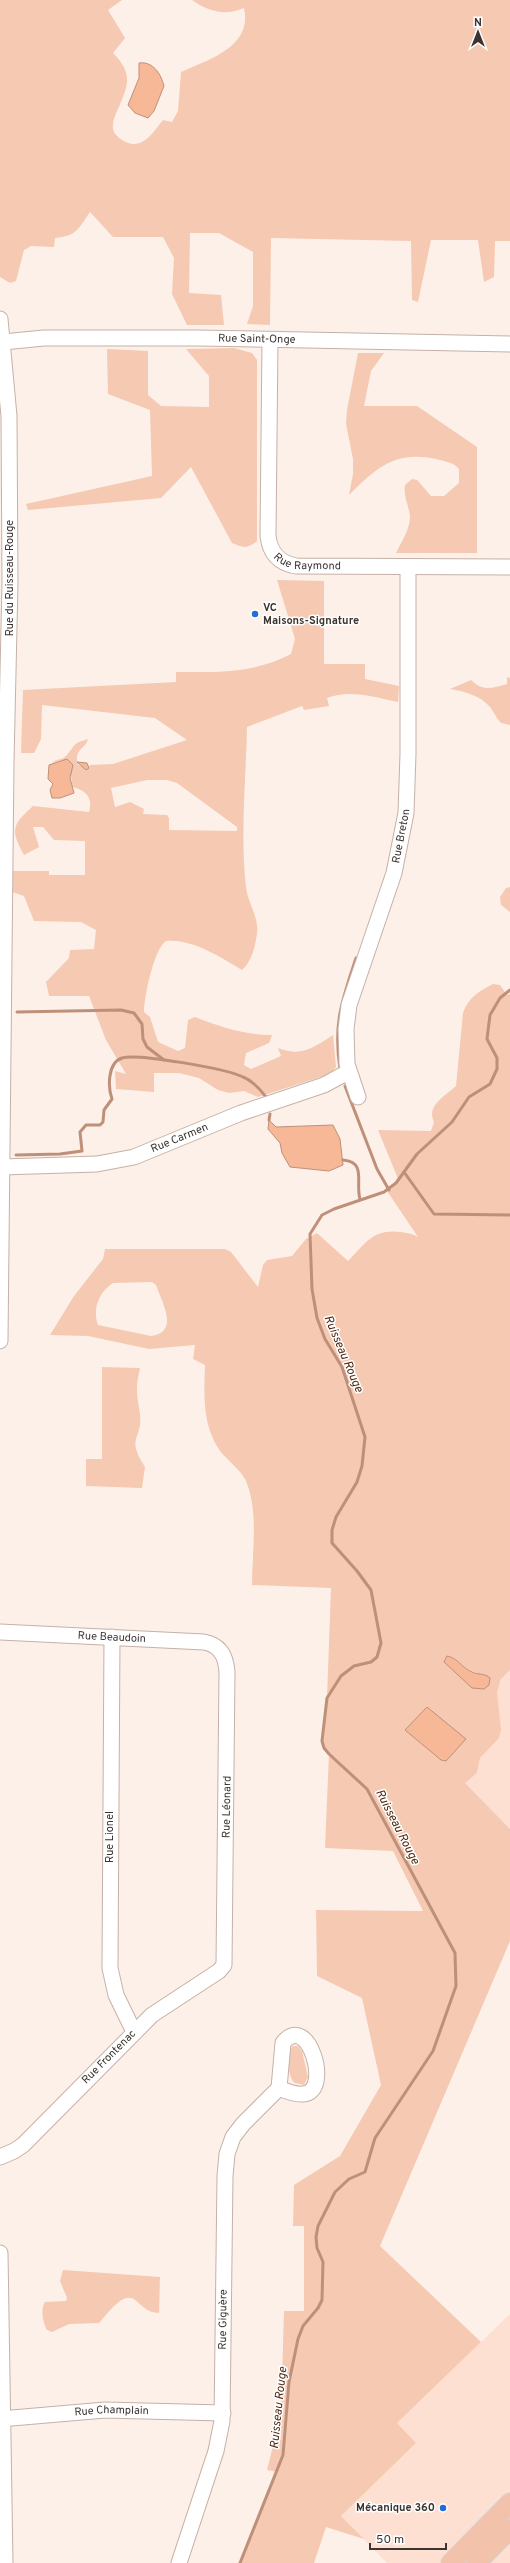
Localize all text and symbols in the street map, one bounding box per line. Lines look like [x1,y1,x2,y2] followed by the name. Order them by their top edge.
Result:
[458,12,498,52] north arrow
[474,16,482,30] text: N
[218,331,296,347] street label: Rue Saint-Onge
[3,520,17,636] street label: Rue du Ruisseau-Rouge
[270,550,341,573] street label: Rue Raymond
[263,601,359,628] place label: VC Maisons-Signature
[250,609,260,619] marker: VC Maisons-Signature
[389,809,413,865] street label: Rue Breton
[149,1120,210,1156] street label: Rue Carmen
[320,1313,367,1396] water label: Ruisseau Rouge
[77,1629,146,1646] street label: Rue Beaudoin
[219,1776,235,1838] street label: Rue Léonard
[371,1787,423,1868] water label: Ruisseau Rouge
[103,1811,117,1863] street label: Rue Lionel
[79,2027,139,2087] street label: Rue Frontenac
[216,2289,231,2350] street label: Rue Giguère
[267,2365,291,2450] water label: Ruisseau Rouge
[74,2403,149,2420] street label: Rue Champlain
[356,2501,435,2515] place label: Mécanique 360
[438,2503,448,2513] marker: Mécanique 360
[370,2525,446,2551] scale bar
[376,2532,404,2548] text: 50 m

